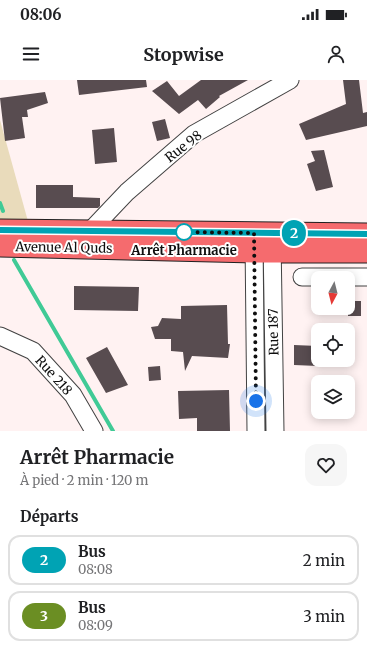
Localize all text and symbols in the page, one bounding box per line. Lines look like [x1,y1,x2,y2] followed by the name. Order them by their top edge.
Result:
[20,5,62,24] text: 08:06
[20,43,42,65] icon: menu
[143,43,224,66] text: Stopwise
[325,43,347,65] icon: person
[161,127,205,166] street label: Rue 98
[281,220,307,246] line badge: 2
[175,223,193,241] marker: Arrêt Pharmacie
[290,224,298,242] text: 2
[14,238,113,257] street label: Avenue Al Quds
[130,242,237,259] place label: Arrêt Pharmacie
[311,271,355,315] north arrow
[311,271,355,419] map controls
[265,308,282,356] street label: Rue 187
[311,323,355,367] button: locate
[31,352,76,399] street label: Rue 218
[311,375,355,419] button: layers
[246,391,266,411] your location
[305,444,347,486] button: heart
[20,445,174,469] text: Arrêt Pharmacie
[20,472,148,489] text: À pied · 2 min · 120 m
[20,507,78,526] text: Départs
[78,542,106,561] text: Bus
[40,551,48,569] text: 2
[303,551,345,570] text: 2 min
[78,561,113,578] text: 08:08
[78,598,106,617] text: Bus
[40,607,48,625] text: 3
[303,607,345,626] text: 3 min
[78,617,113,634] text: 08:09

